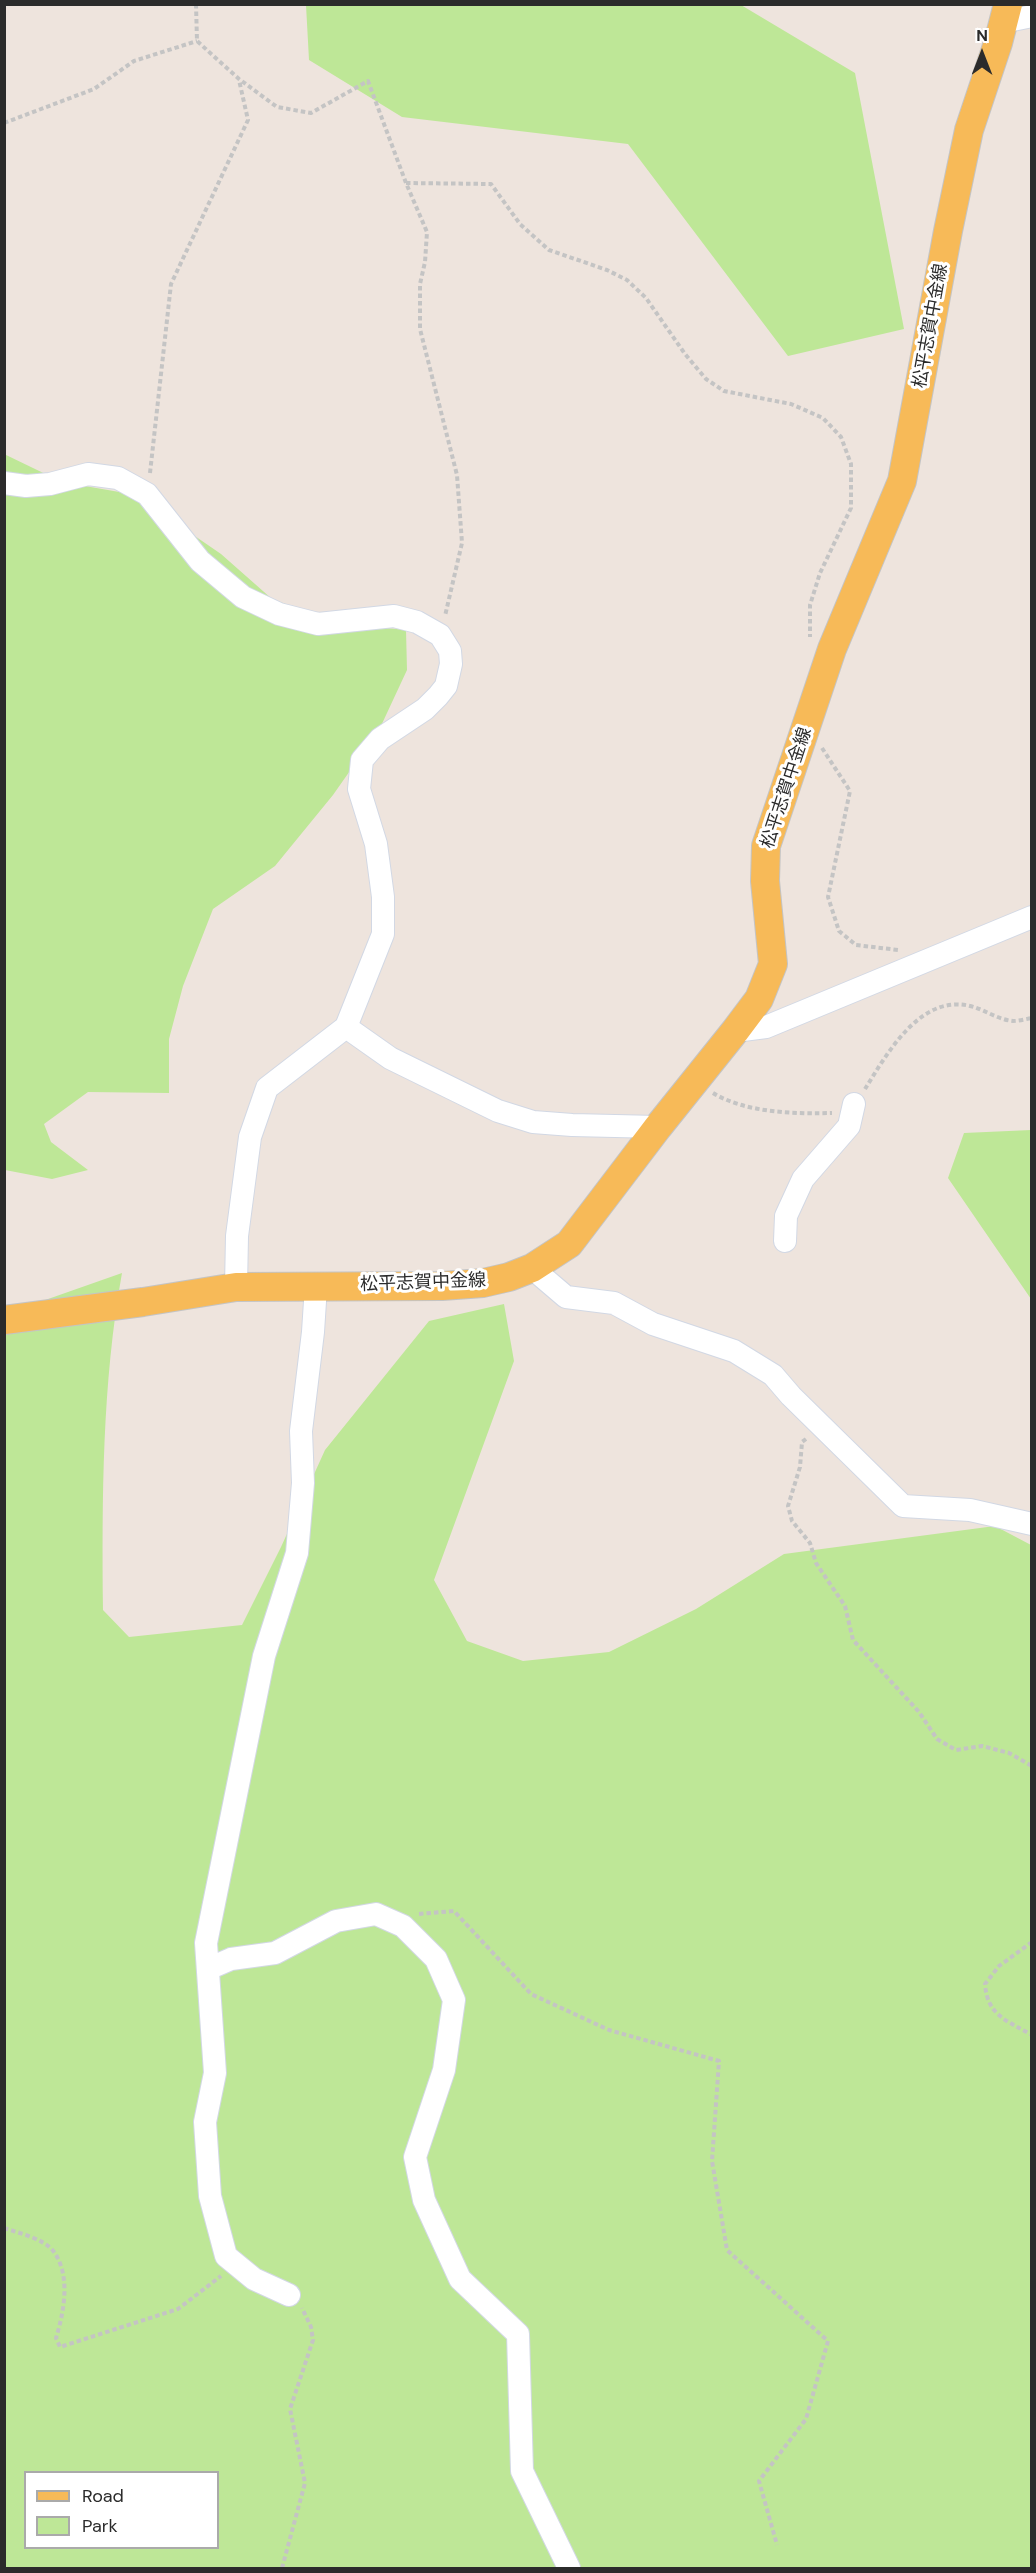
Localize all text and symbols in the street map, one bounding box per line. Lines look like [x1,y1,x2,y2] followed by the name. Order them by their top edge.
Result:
[952,24,1012,84] north arrow
[976,25,988,46] text: N
[909,262,953,390] street label: 松平志賀中金線
[757,725,817,851] street label: 松平志賀中金線
[360,1270,486,1296] street label: 松平志賀中金線
[24,2471,219,2549] legend
[82,2484,124,2508] text: Road
[82,2514,118,2538] text: Park

